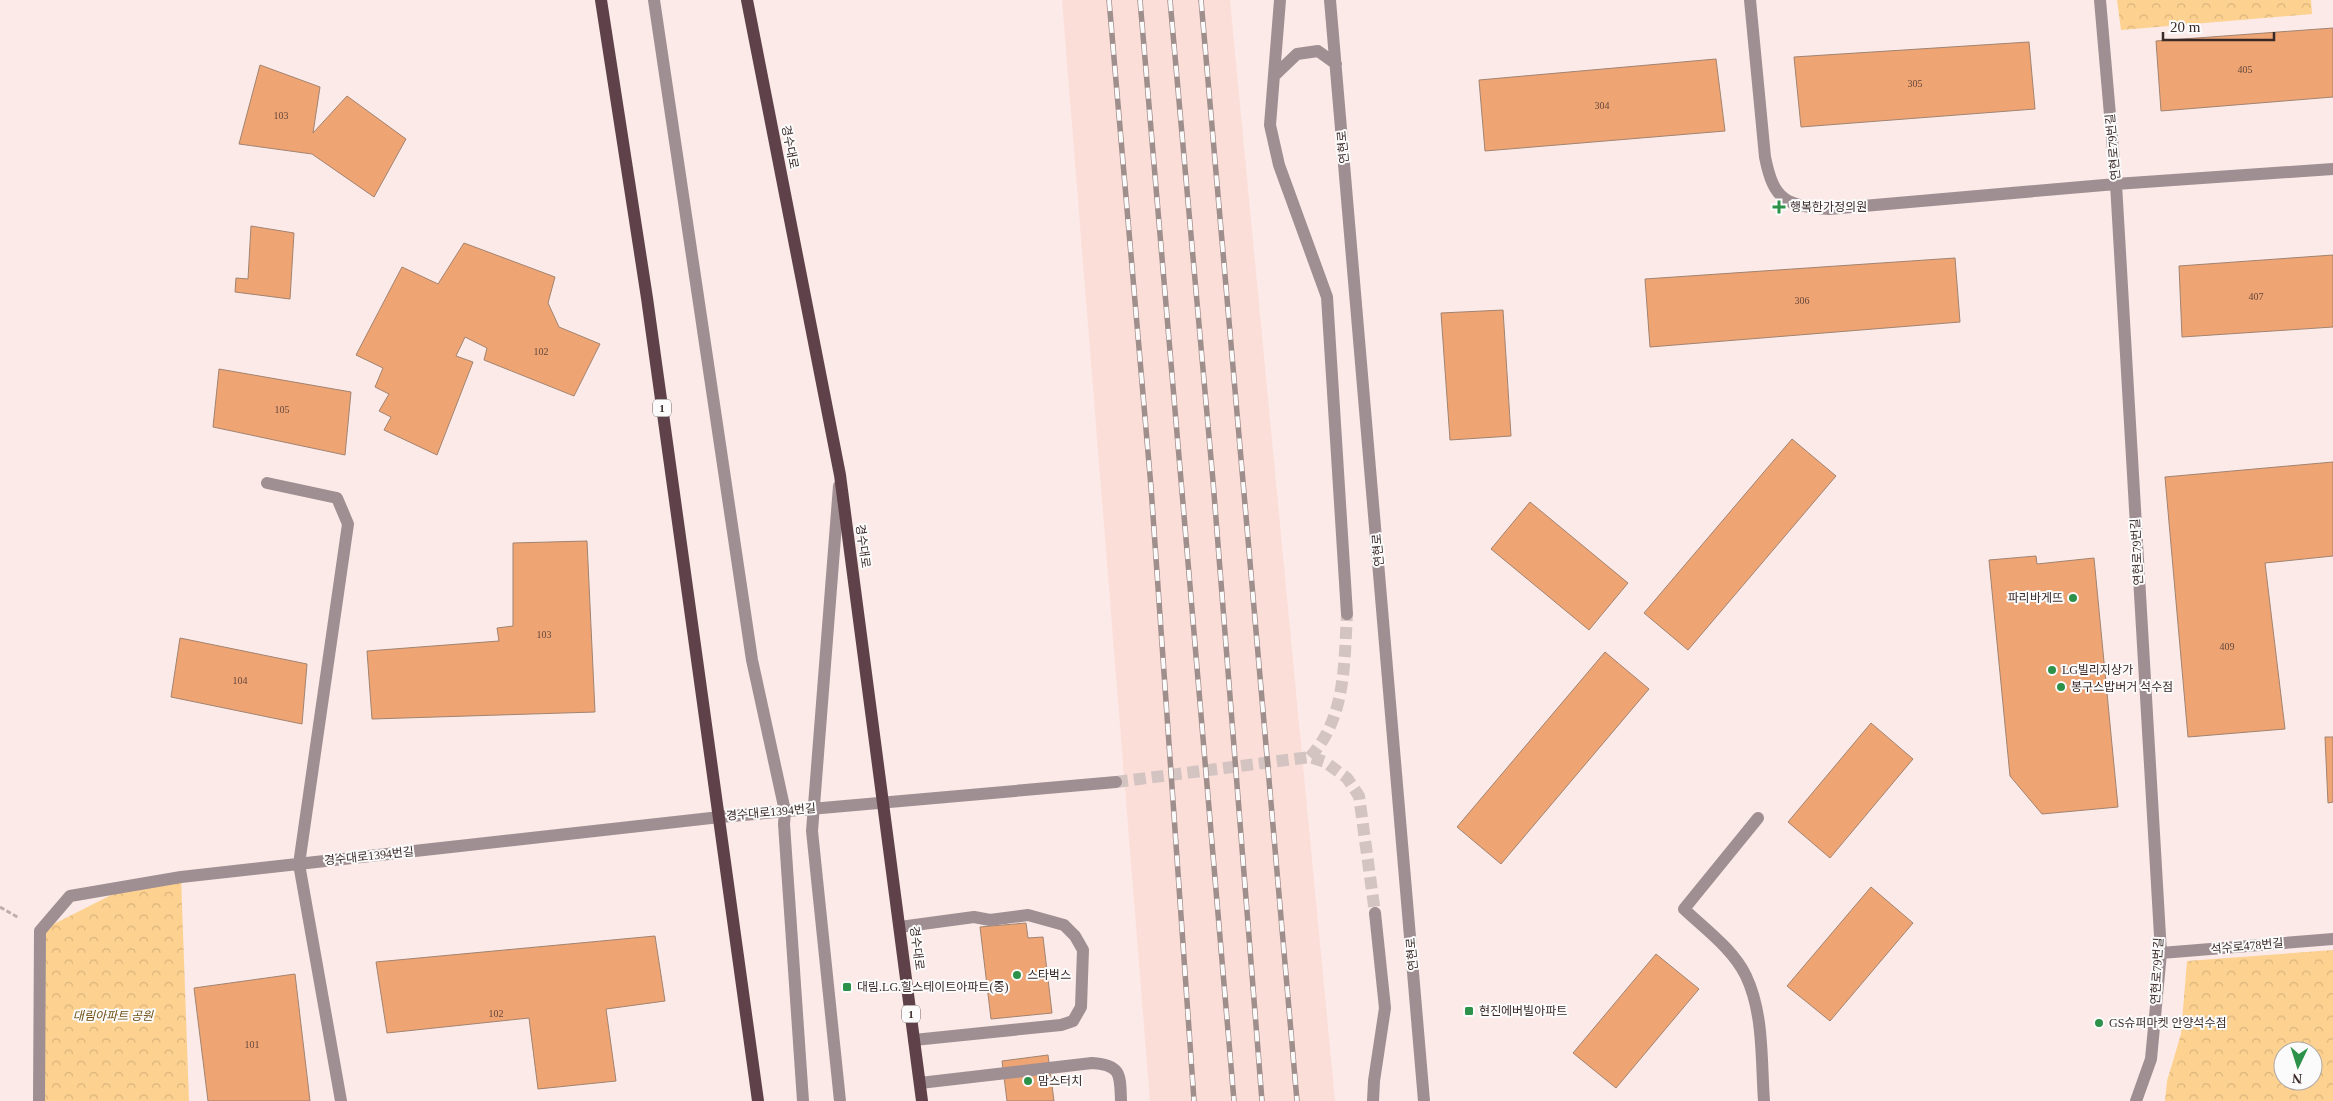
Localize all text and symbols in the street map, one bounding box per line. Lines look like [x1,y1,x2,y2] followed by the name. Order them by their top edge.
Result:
[2163,10,2274,42] scale bar
[2170,19,2201,35] text: 20 m
[2238,64,2253,75] house number: 405
[1908,78,1923,89] house number: 305
[1595,100,1610,111] house number: 304
[274,110,289,121] house number: 103
[2103,113,2123,181] street label: 연현로79번길
[779,124,801,170] street label: 경수대로
[1335,130,1351,164] street label: 연현로
[1772,200,1786,214] marker: 행복한가정의원
[1790,200,1867,214] place label: 행복한가정의원
[2249,291,2264,302] house number: 407
[1795,295,1810,306] house number: 306
[534,346,549,357] house number: 102
[653,399,671,416] road number: 1
[275,404,290,415] house number: 105
[2128,518,2146,586] street label: 연현로79번길
[853,523,873,569] street label: 경수대로
[1370,533,1386,567] street label: 연현로
[2008,591,2063,605] place label: 파리바게뜨
[2067,592,2079,604] marker: 파리바게뜨
[537,629,552,640] house number: 103
[2220,641,2235,652] house number: 409
[2062,663,2133,677] place label: LG빌리지상가
[2046,664,2058,676] marker: LG빌리지상가
[233,675,248,686] house number: 104
[2071,680,2173,694] place label: 봉구스밥버거 석수점
[2055,681,2067,693] marker: 봉구스밥버거 석수점
[725,801,817,823] street label: 경수대로1394번길
[323,844,415,868] street label: 경수대로1394번길
[907,925,927,971] street label: 경수대로
[2210,936,2284,956] street label: 석수로478번길
[1404,937,1420,971] street label: 연현로
[2148,937,2166,1005] street label: 연현로79번길
[1027,968,1071,982] place label: 스타벅스
[1011,969,1023,981] marker: 스타벅스
[857,980,1008,994] place label: 대림.LG.힐스테이트아파트(중)
[841,981,853,993] marker: 대림.LG.힐스테이트아파트(중)
[1479,1004,1567,1018] place label: 현진에버빌아파트
[1463,1005,1475,1017] marker: 현진에버빌아파트
[902,1006,920,1022] road number: 1
[489,1008,504,1019] house number: 102
[73,1009,154,1023] park label: 대림아파트 공원
[2109,1016,2227,1030] place label: GS슈퍼마켓 안양석수점
[2093,1017,2105,1029] marker: GS슈퍼마켓 안양석수점
[245,1039,260,1050] house number: 101
[2273,1041,2323,1091] north arrow
[2292,1071,2303,1086] text: N
[1038,1074,1082,1088] place label: 맘스터치
[1022,1075,1034,1087] marker: 맘스터치

